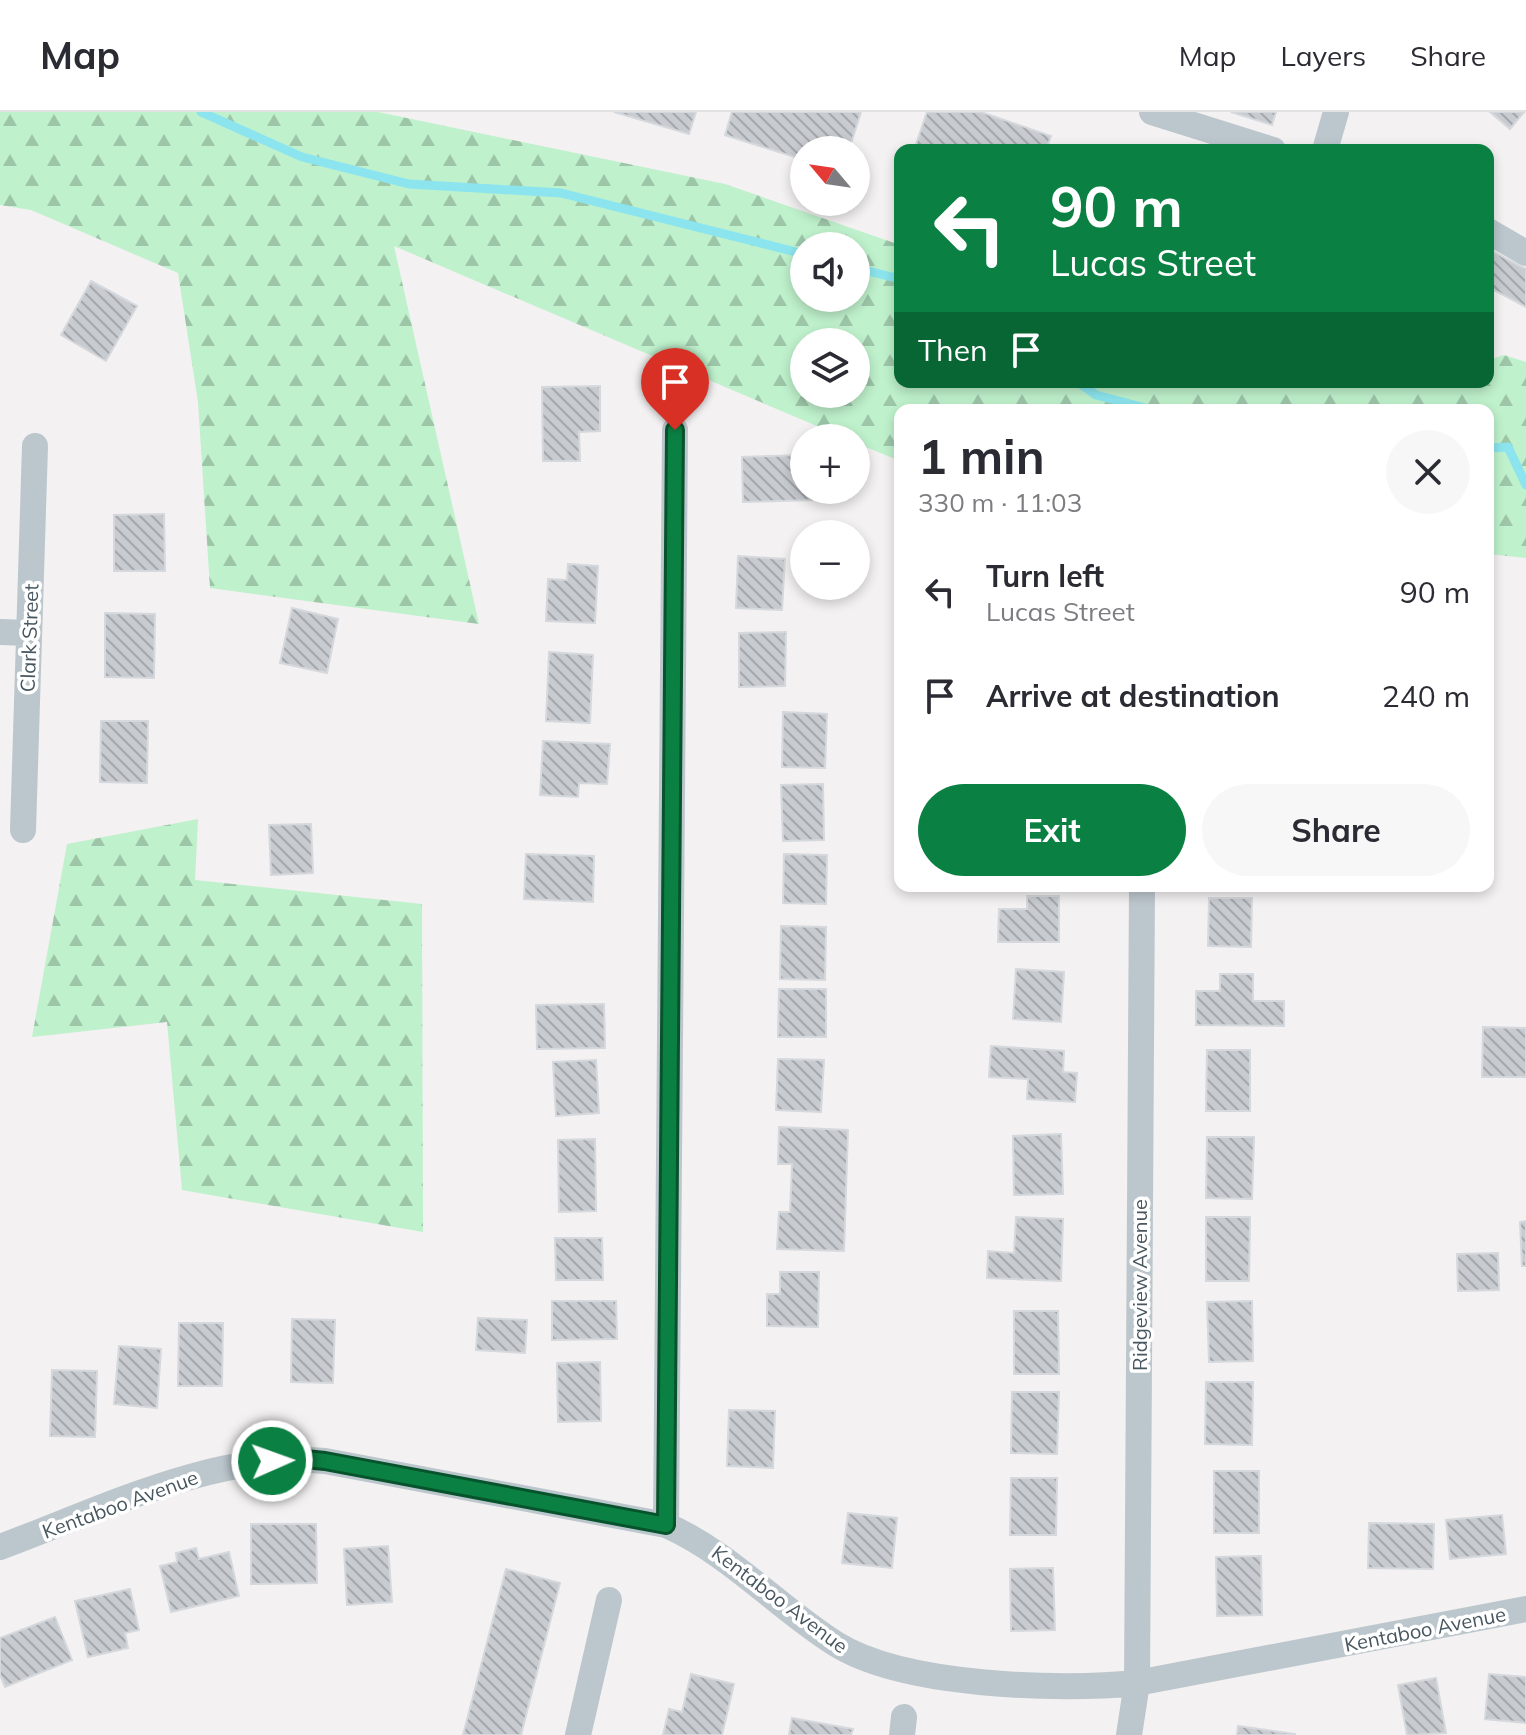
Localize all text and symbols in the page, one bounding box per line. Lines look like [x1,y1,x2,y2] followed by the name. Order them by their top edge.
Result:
[40,31,120,79] text: Map
[1179,38,1236,73] text: Map
[1280,38,1366,73] text: Layers
[1410,38,1486,73] text: Share
[790,136,870,216] north arrow
[790,136,870,600] map controls
[1050,171,1183,241] text: 90 m
[918,176,1022,280] icon: left
[790,232,870,312] button: sound
[1050,240,1256,285] text: Lucas Street
[790,328,870,408] button: layers
[1004,328,1048,372] icon: arrive
[918,331,988,369] text: Then
[641,348,709,430] pin
[653,360,697,404] icon: arrive
[790,424,870,504] button: +
[918,426,1045,486] text: 1 min
[1386,430,1470,514] button: close
[918,486,1082,519] text: 330 m · 11:03
[790,520,870,600] button: −
[986,557,1104,595] text: Turn left
[918,570,962,614] icon: left
[1400,573,1470,611] text: 90 m
[15,583,43,693] street label: Clark Street
[986,595,1135,628] text: Lucas Street
[918,674,962,718] icon: arrive
[986,677,1280,715] text: Arrive at destination
[1382,677,1470,715] text: 240 m
[918,784,1186,876] button: Exit
[1202,784,1470,876] button: Share
[1127,1199,1152,1371] street label: Ridgeview Avenue
[230,1419,314,1503] position arrow
[39,1464,201,1544] street label: Kentaboo Avenue
[707,1540,853,1658] street label: Kentaboo Avenue
[1342,1601,1508,1657] street label: Kentaboo Avenue

